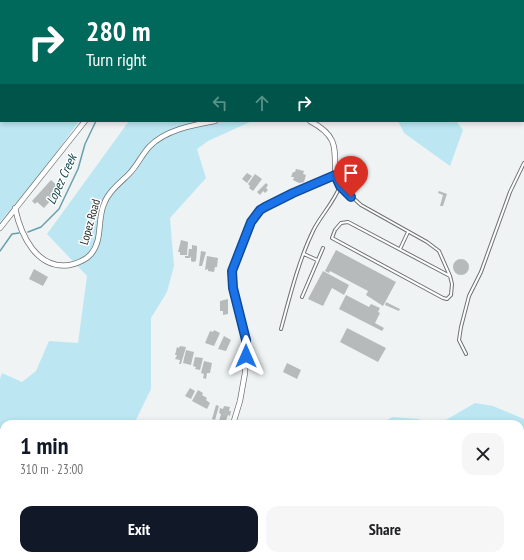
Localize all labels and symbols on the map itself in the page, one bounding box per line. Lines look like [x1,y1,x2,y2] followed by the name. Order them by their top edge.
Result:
[42,150,81,207] water label: Lopez Creek
[334,156,368,197] pin
[76,197,103,246] street label: Lopez Road
[225,335,267,377] position arrow

